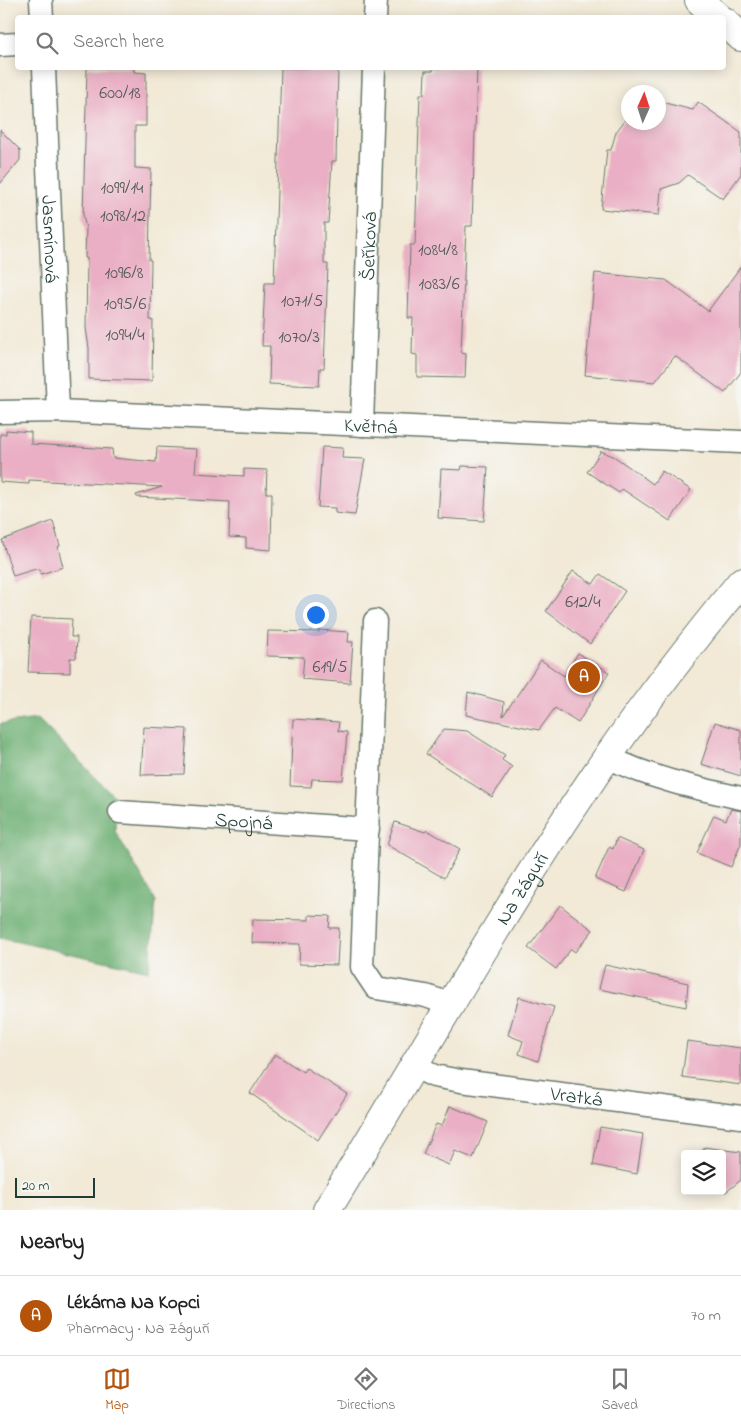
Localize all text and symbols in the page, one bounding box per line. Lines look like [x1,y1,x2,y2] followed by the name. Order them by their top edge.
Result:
[15,15,726,70] search box
[33,29,61,57] icon: search
[73,29,164,56] text: Search here
[99,81,141,107] house number: 600/18
[621,85,666,130] north arrow
[100,176,144,202] house number: 1099/14
[32,194,65,284] street label: Jasmínová
[100,204,146,230] house number: 1098/12
[355,211,386,281] street label: Šeříková
[418,238,458,264] house number: 1084/8
[104,261,144,287] house number: 1096/8
[418,272,460,298] house number: 1083/6
[281,289,323,315] house number: 1071/5
[104,292,146,318] house number: 1095/6
[105,323,145,349] house number: 1094/4
[278,325,320,351] house number: 1070/3
[343,412,398,443] street label: Květná
[565,590,601,616] house number: 612/4
[303,602,329,628] your location
[313,655,347,681] house number: 619/5
[568,658,600,696] pin: A
[214,807,273,839] street label: Spojná
[490,847,557,931] street label: Na Záguří
[548,1081,604,1116] street label: Vratká
[681,1150,726,1195] map controls
[681,1150,726,1195] button: layers
[15,1175,95,1198] scale bar
[22,1176,49,1197] text: 20 m
[20,1228,84,1258] text: Nearby
[67,1290,200,1317] text: Lékárna Na Kopci
[31,1304,41,1328] text: A
[691,1304,721,1328] text: 70 m
[67,1317,210,1341] text: Pharmacy · Na Záguří
[103,1365,131,1416] tab: Map
[337,1365,395,1416] tab: Directions
[601,1365,638,1416] tab: Saved

